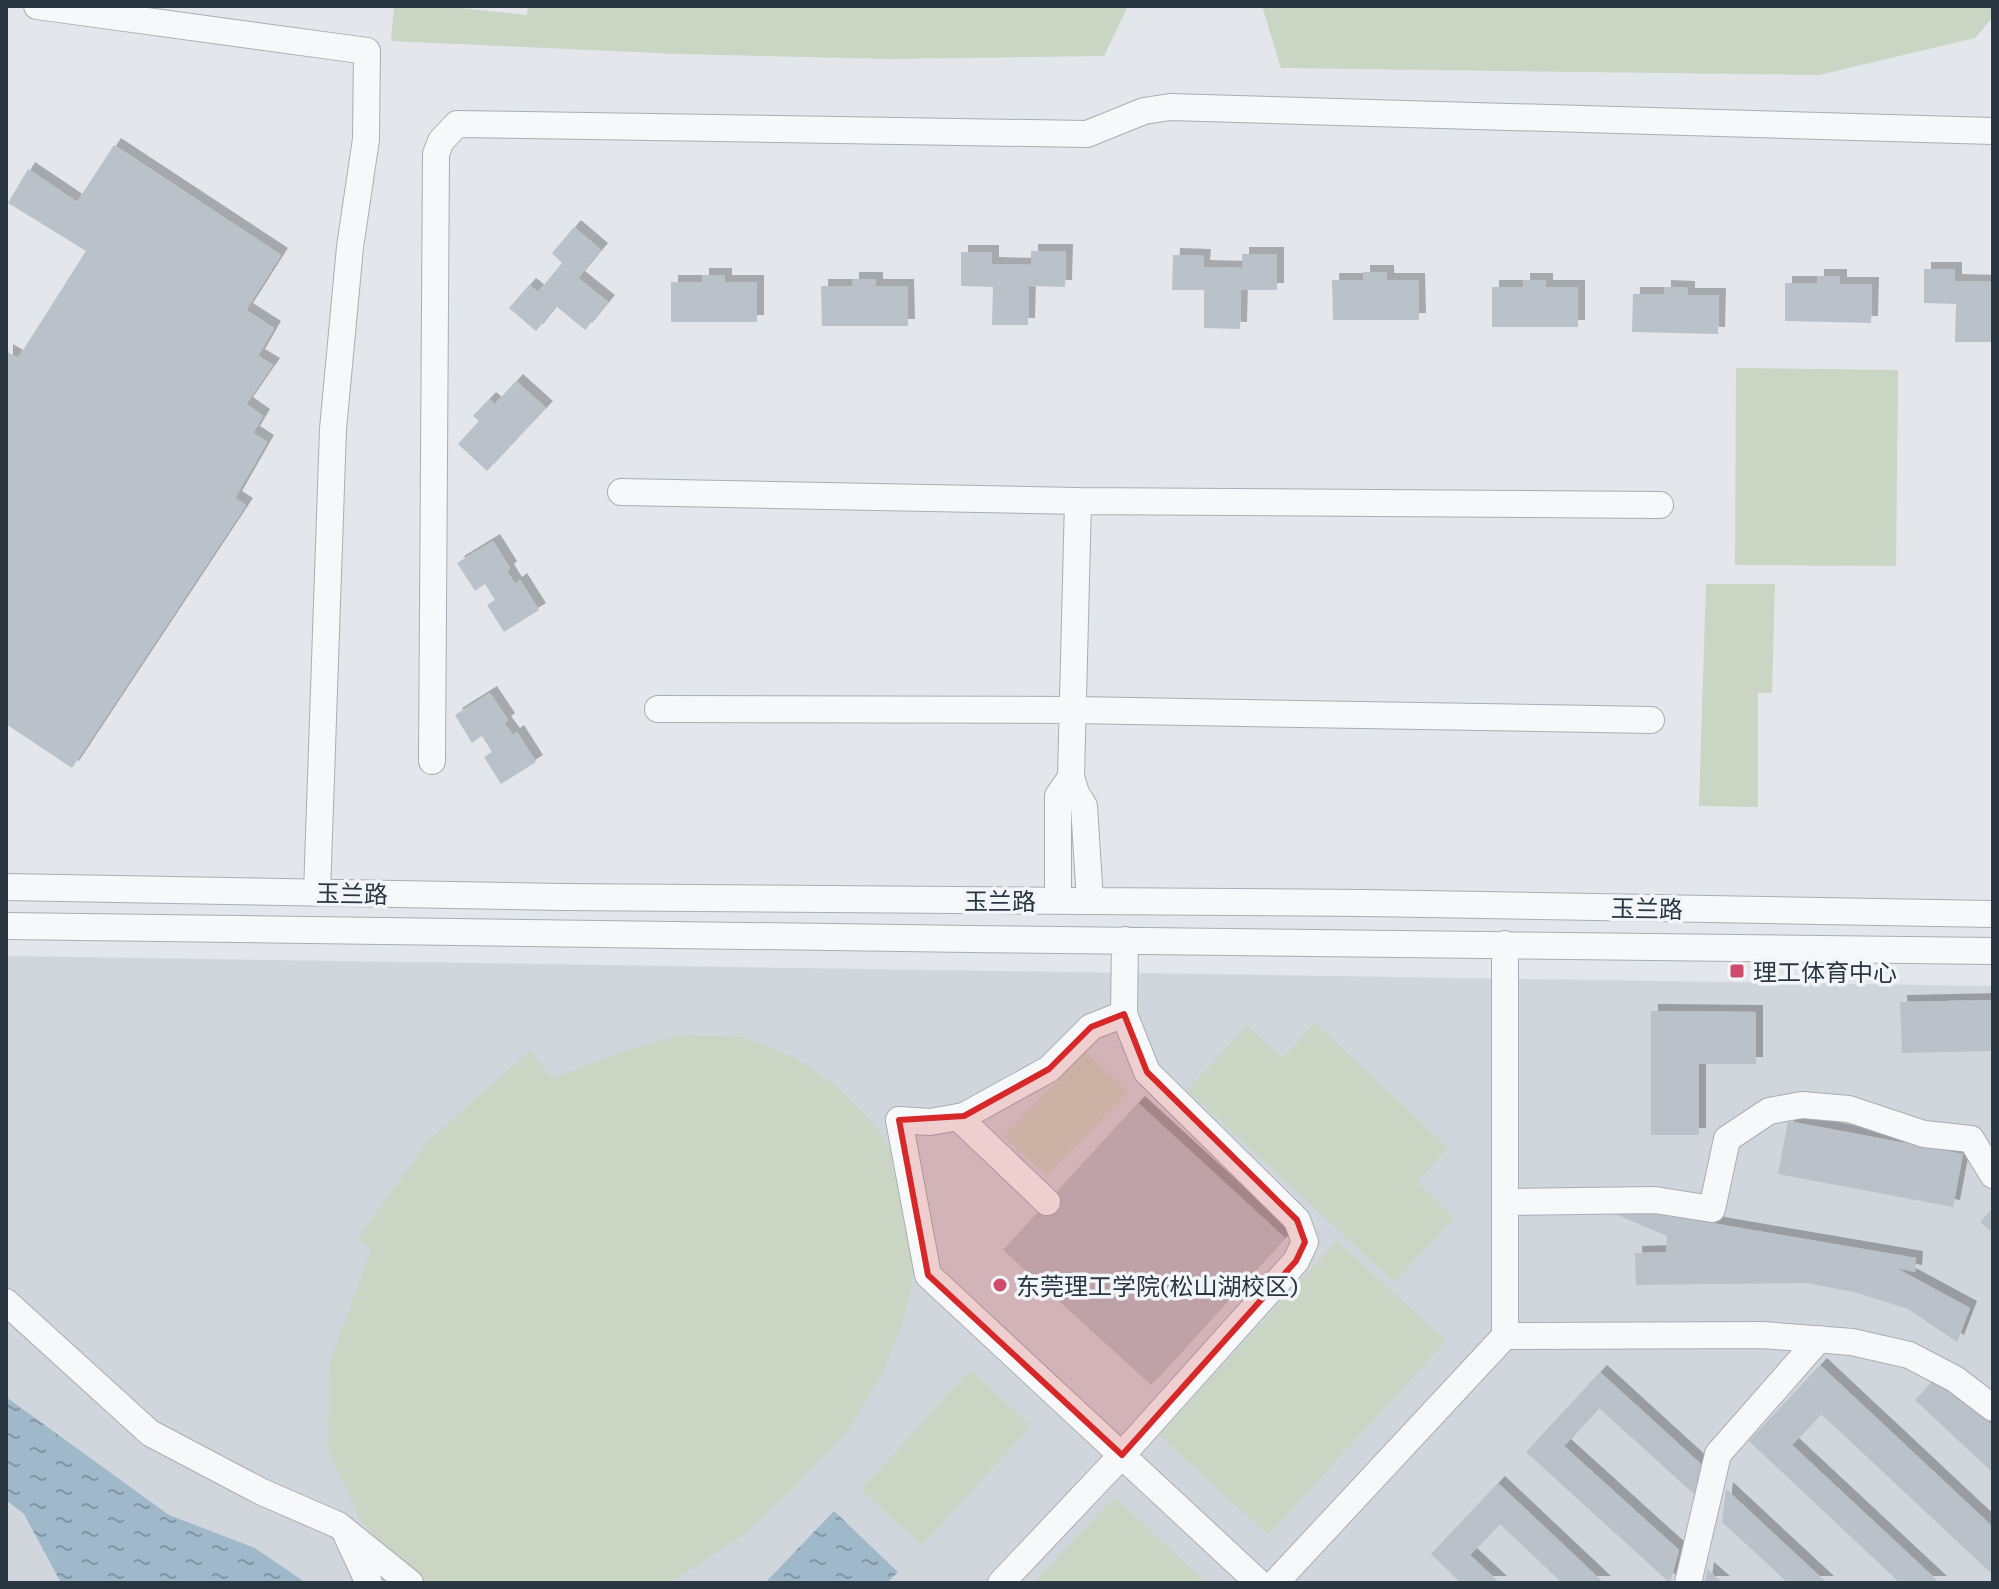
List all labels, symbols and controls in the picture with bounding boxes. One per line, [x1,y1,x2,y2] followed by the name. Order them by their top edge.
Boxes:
[316,878,388,908] street label: 玉兰路
[964,886,1036,915] street label: 玉兰路
[1611,893,1683,923] street label: 玉兰路
[1753,957,1897,986] place label: 理工体育中心
[1728,962,1746,980] marker: 理工体育中心
[1016,1271,1298,1300] place label: 东莞理工学院(松山湖校区)
[991,1276,1009,1294] marker: 东莞理工学院(松山湖校区)

